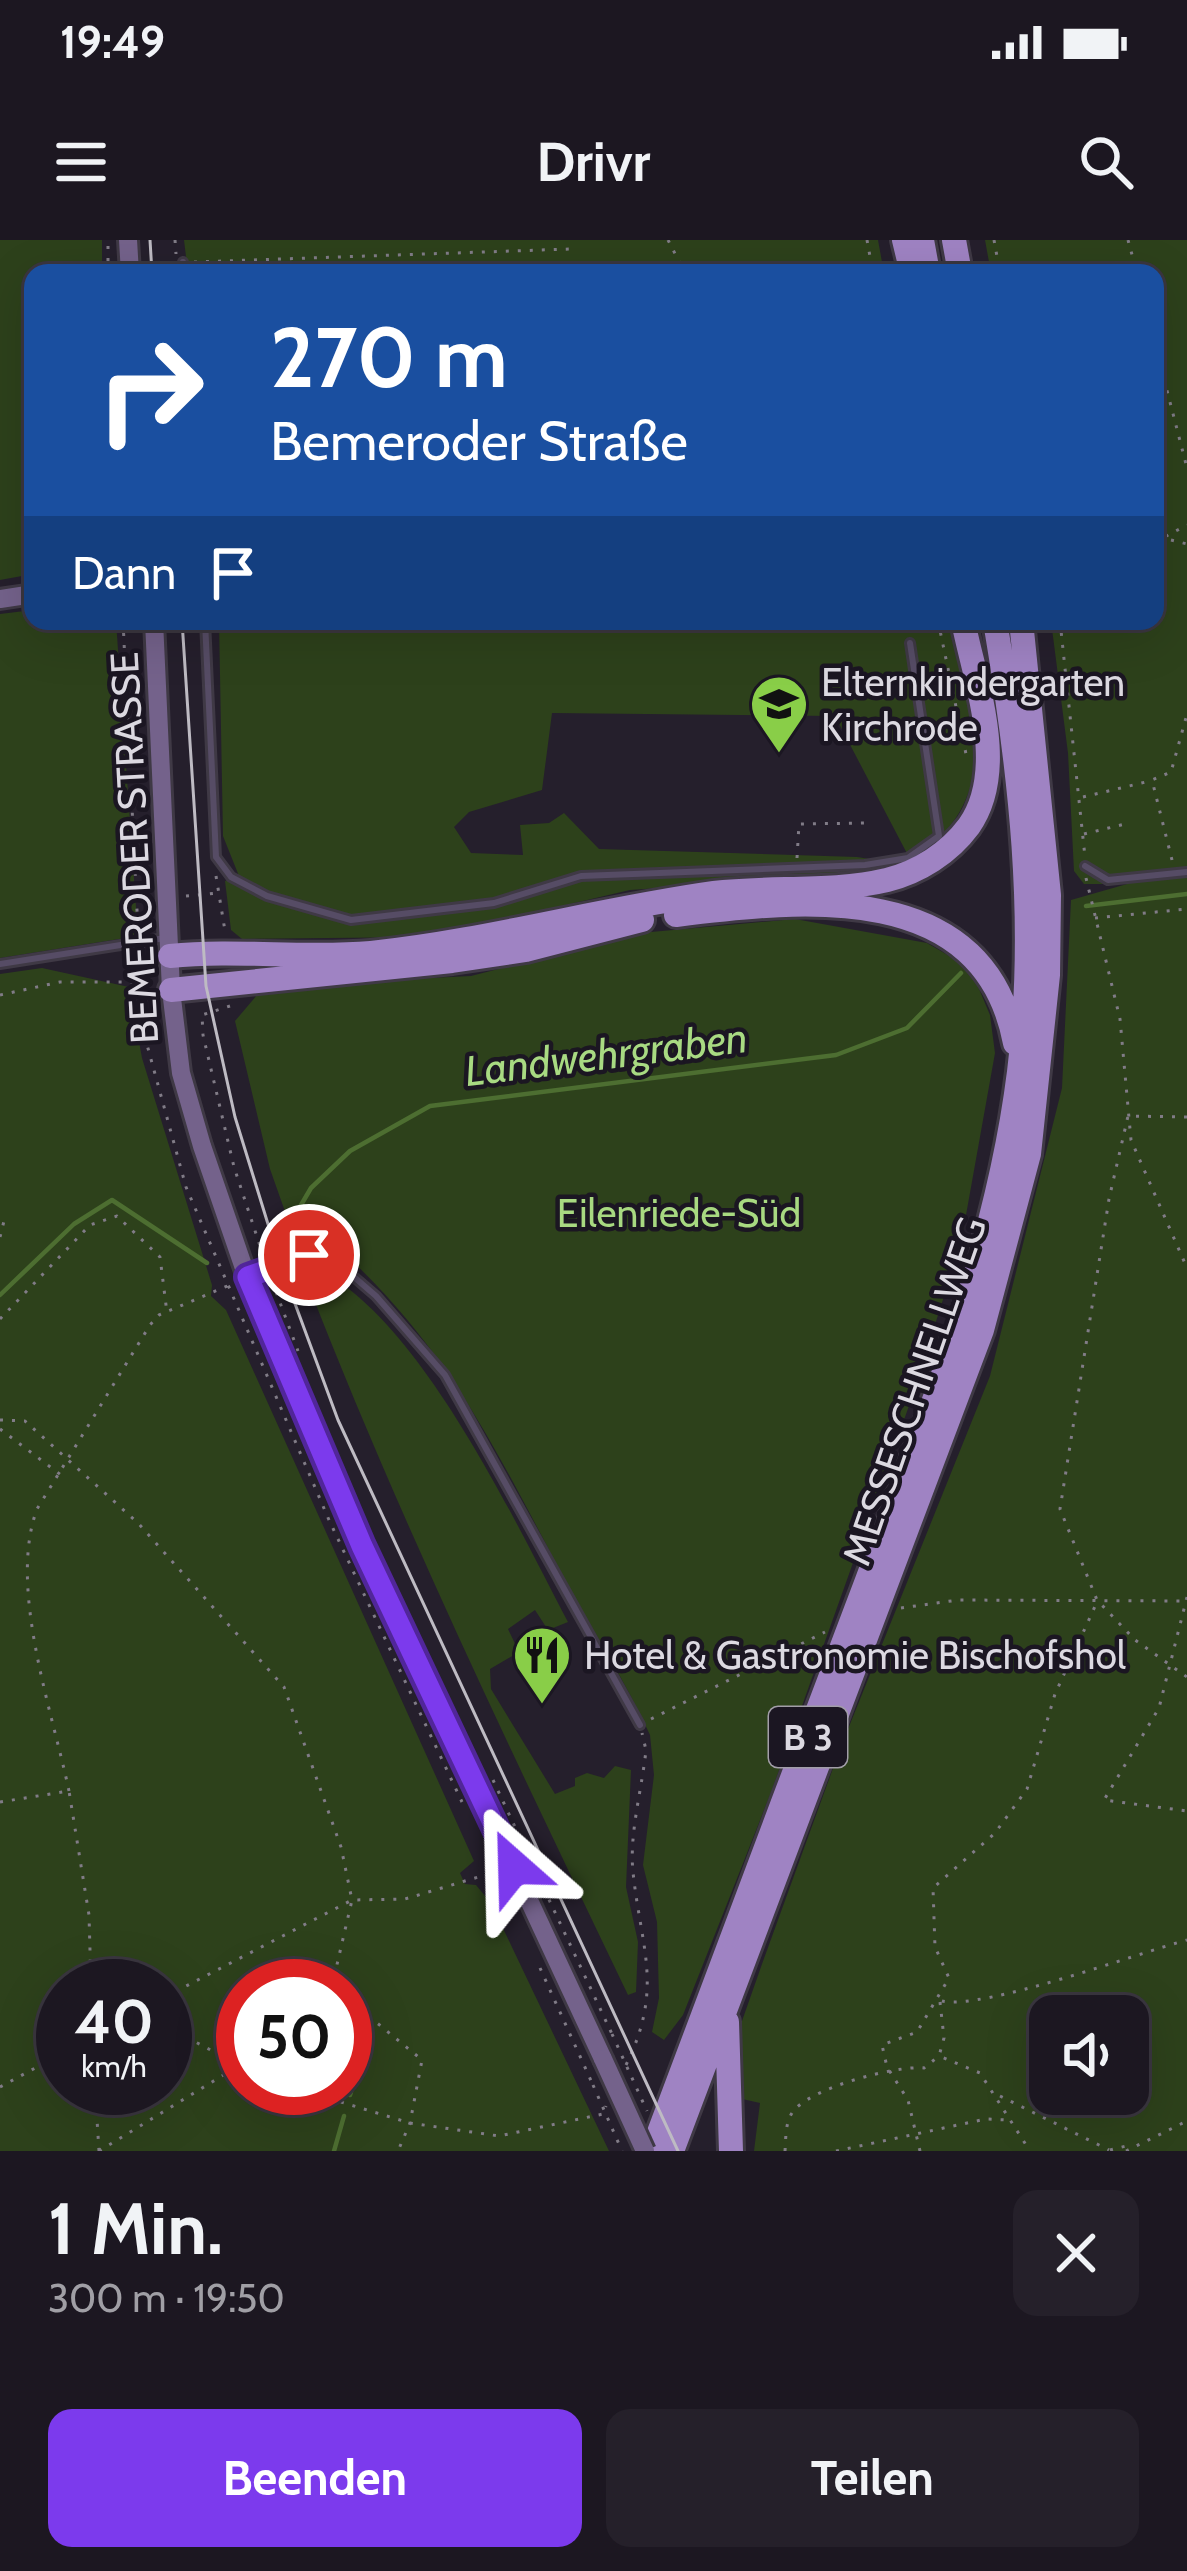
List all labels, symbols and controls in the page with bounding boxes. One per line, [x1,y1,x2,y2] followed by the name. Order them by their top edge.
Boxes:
[60,15,165,69] text: 19:49
[48,129,114,195] icon: menu
[537,129,650,195] text: Drivr
[1073,129,1139,195] icon: search
[270,306,508,408] text: 270 m
[72,312,228,468] icon: right
[270,408,688,474] text: Bemeroder Straße
[200,540,266,606] icon: arrive
[72,546,176,600] text: Dann
[100,651,168,1045] street label: BEMERODER STRASSE
[821,658,1125,751] place label: Elternkindergarten Kirchrode
[748,673,810,755] school or university icon: Elternkindergarten Kirchrode
[462,1011,750,1097] water label: Landwehrgraben
[557,1189,801,1237] park label: Eilenriede-Süd
[258,1204,360,1306] pin
[832,1211,996,1571] street label: MESSESCHNELLWEG
[276,1222,342,1288] icon: arrive
[511,1624,573,1706] restaurant icon: Hotel & Gastronomie Bischofshol
[584,1631,1126,1679] place label: Hotel & Gastronomie Bischofshol
[769,1707,847,1767] road number: B 3
[451,1804,577,1930] position arrow
[216,1959,372,2115] speed limit sign: 50
[74,1985,154,2058] text: 40
[1029,1995,1149,2115] map controls
[1029,1995,1149,2115] button: sound
[81,2048,147,2085] text: km/h
[48,2185,223,2272] text: 1 Min.
[1013,2190,1139,2316] button: close
[48,2274,285,2322] text: 300 m · 19:50
[48,2409,582,2547] button: Beenden
[606,2409,1139,2547] button: Teilen

